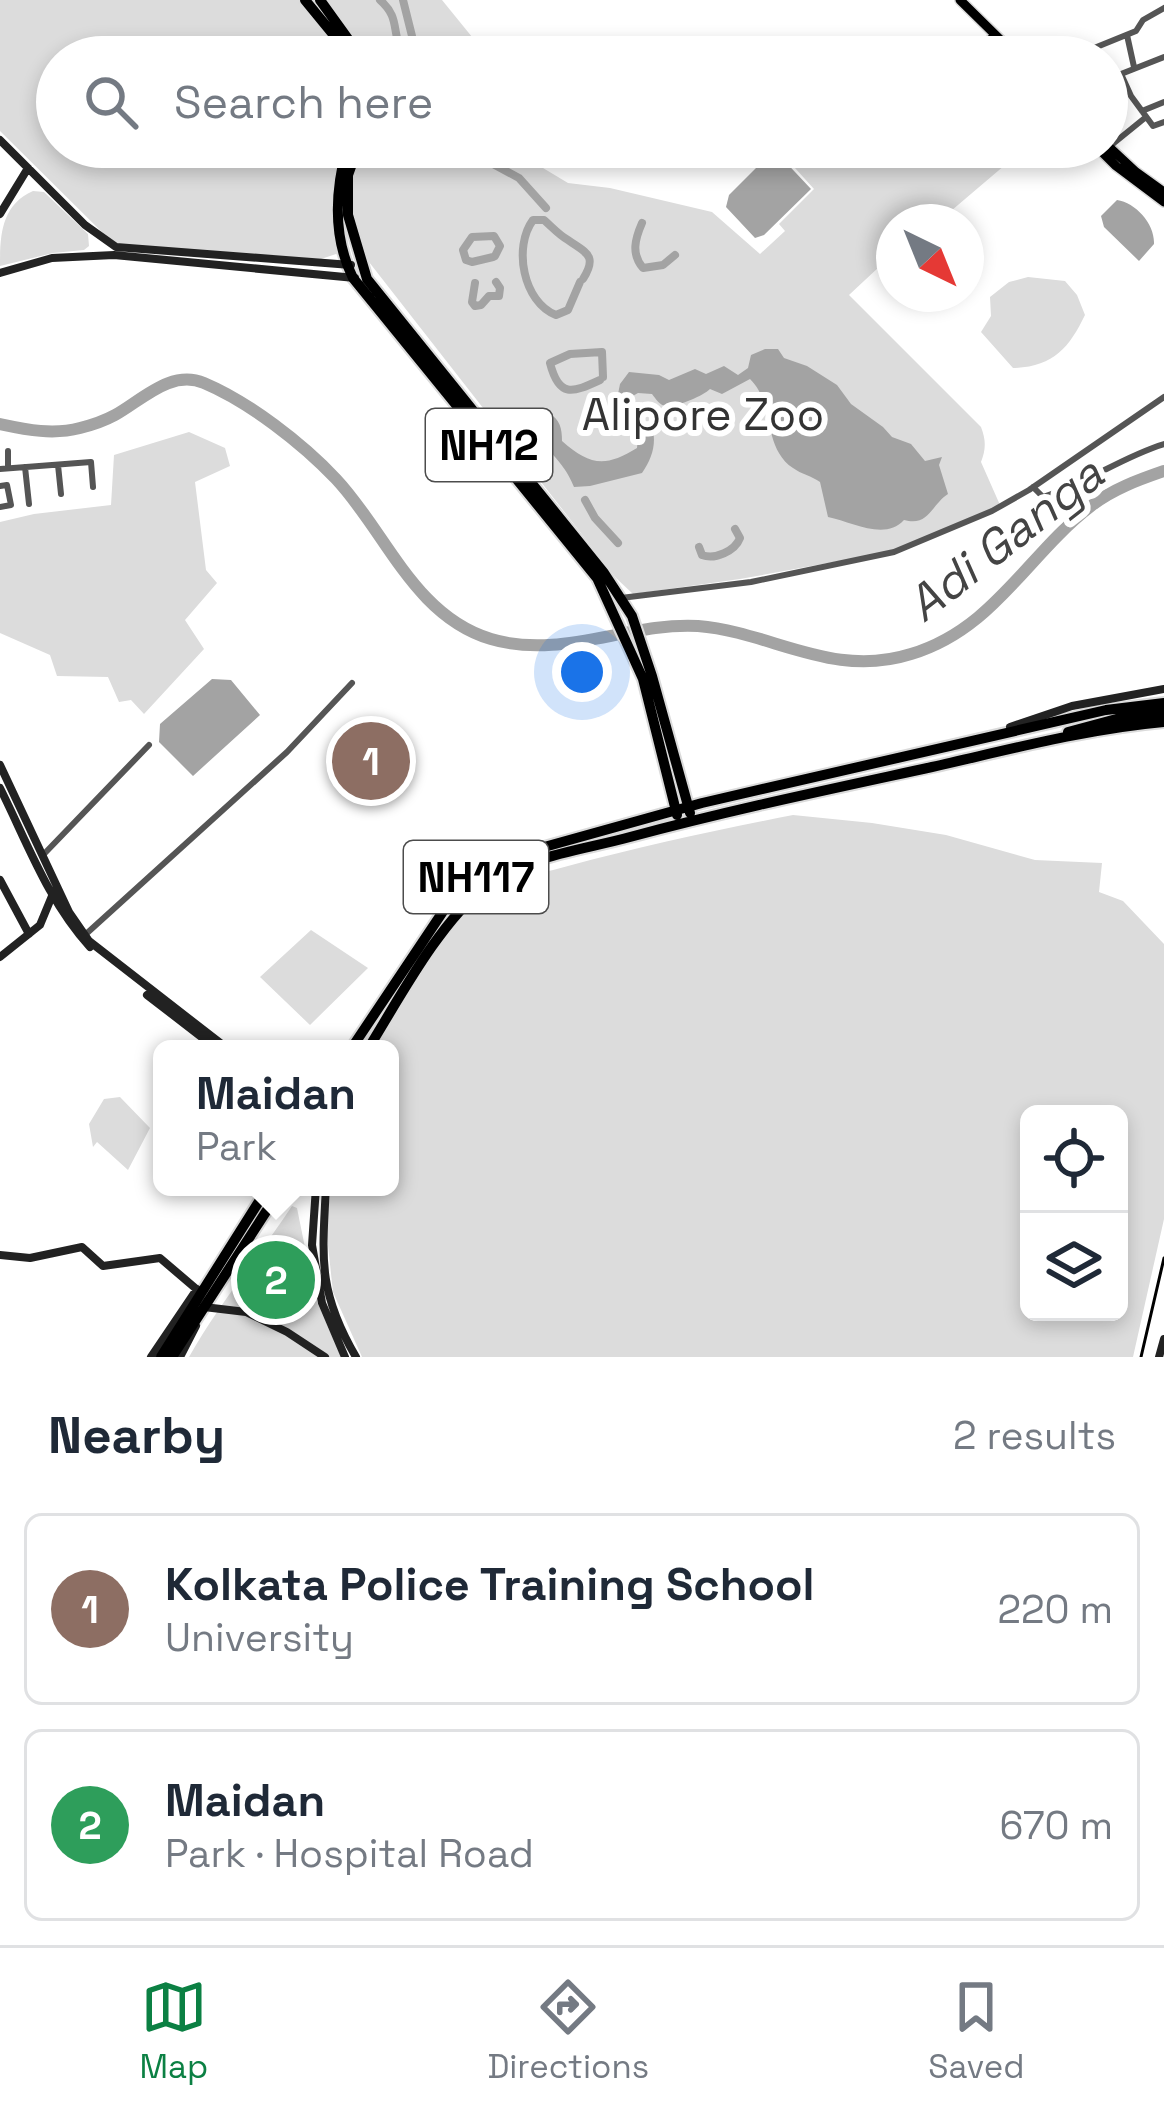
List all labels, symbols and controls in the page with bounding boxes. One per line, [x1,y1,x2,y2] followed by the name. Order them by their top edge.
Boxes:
[36,36,1128,168] search box
[78,69,144,135] icon: search
[174,74,433,131] text: Search here
[876,204,984,312] north arrow
[582,386,824,443] park label: Alipore Zoo
[426,409,552,481] road number: NH12
[895,443,1116,635] water label: Adi Ganga
[552,642,612,702] your location
[332,716,410,806] pin: 1
[404,841,548,913] road number: NH117
[153,1040,399,1196] popup
[196,1065,356,1122] text: Maidan
[1020,1105,1128,1321] map controls
[1020,1105,1128,1213] button: locate
[196,1122,277,1171] text: Park
[1020,1213,1128,1321] button: layers
[237,1235,315,1325] pin: 2
[48,1403,225,1468] text: Nearby
[953,1411,1116,1460] text: 2 results
[165,1556,815,1613] text: Kolkata Police Training School
[81,1585,99,1634] text: 1
[997,1585,1113,1634] text: 220 m
[165,1613,354,1662] text: University
[165,1772,325,1829] text: Maidan
[78,1801,102,1850] text: 2
[999,1801,1113,1850] text: 670 m
[165,1829,534,1878] text: Park · Hospital Road
[140,1974,208,2088] tab: Map
[487,1974,649,2088] tab: Directions
[928,1974,1024,2088] tab: Saved

